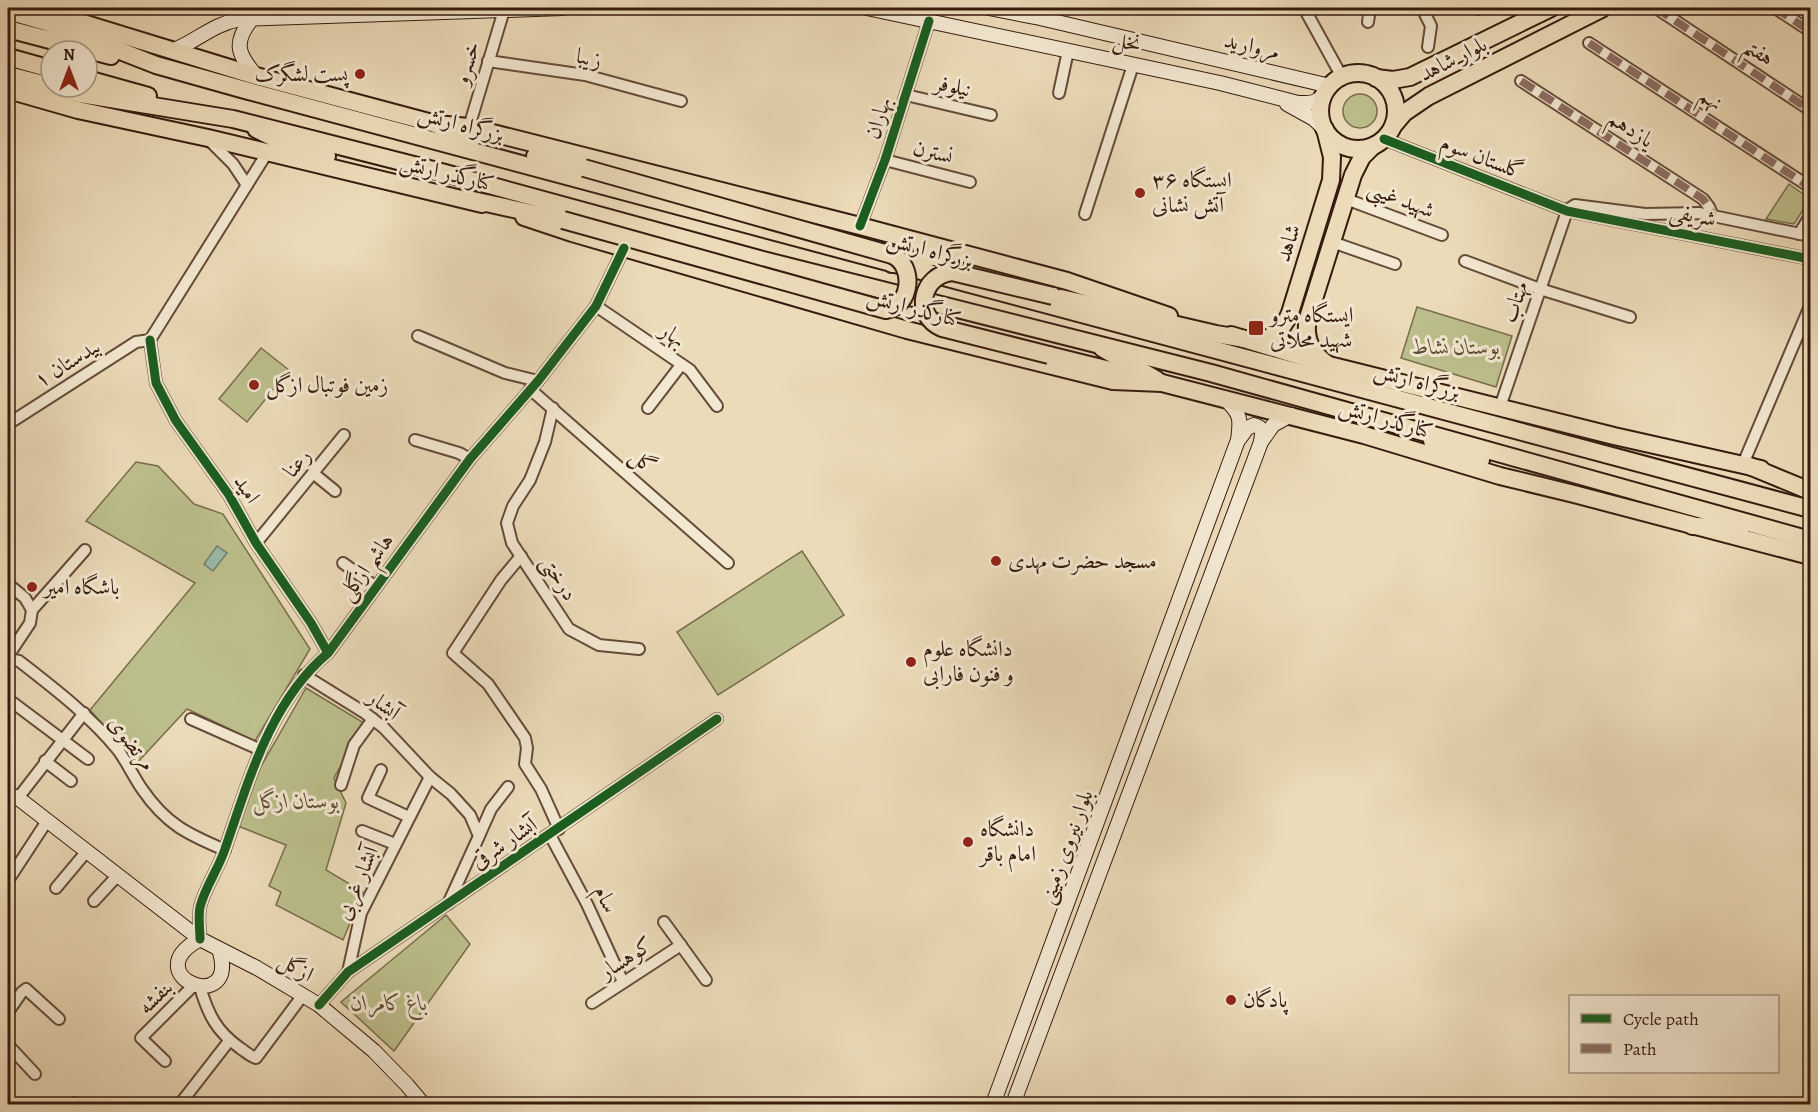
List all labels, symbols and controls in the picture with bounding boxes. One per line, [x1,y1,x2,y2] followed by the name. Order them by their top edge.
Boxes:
[1110,24,1144,60] street label: نخل
[1221,25,1283,67] street label: مروارید
[1414,29,1492,89] street label: بلوار شاهد
[1735,31,1780,78] street label: هفتم
[446,38,488,90] street label: خسرو
[39,39,99,99] north arrow
[573,41,605,75] street label: زیبا
[63,44,75,66] text: N
[254,59,349,89] place label: پست لشگرک
[353,67,367,81] marker: پست لشگرک
[930,67,974,105] street label: نیلوفر
[1690,80,1729,122] street label: نهم
[857,93,899,143] street label: بهاران
[415,98,508,150] street label: بزرگراه ارتش
[1599,103,1661,160] street label: یازدهم
[1435,127,1528,190] street label: گلستان سوم
[910,133,956,171] street label: نسترن
[397,146,498,199] street label: کنارگذر ارتش
[1152,165,1232,220] place label: ایستگاه ۳۶ آتش نشانی
[1362,173,1439,228] street label: شهید غیبی
[1133,186,1147,200] marker: ایستگاه ۳۶ آتش نشانی
[1667,196,1719,235] street label: شریفی
[1268,220,1308,266] street label: شاهد
[884,224,977,276] street label: بزرگراه ارتش
[1494,277,1536,327] street label: مهتاب
[864,280,965,335] street label: کنارگذر ارتش
[1268,300,1353,355] place label: ایستگاه مترو شهید محلاتی
[652,314,692,355] street label: بهار
[1247,319,1265,337] marker: ایستگاه مترو شهید محلاتی
[28,331,106,395] street label: بیدستان ۱
[1411,332,1501,362] park label: بوستان نشاط
[1371,355,1464,407] street label: بزرگراه ارتش
[266,370,388,400] place label: زمین فوتبال ازگل
[247,378,261,392] marker: زمین فوتبال ازگل
[1336,390,1437,447] street label: کنارگذر ارتش
[623,441,663,481] street label: گل
[276,442,318,484] street label: رعنا
[227,469,267,509] street label: امید
[331,527,406,611] street label: هاشم ازگلی
[1008,546,1157,576] place label: مسجد حضرت مهدی
[533,549,585,607] street label: درختی
[989,554,1003,568] marker: مسجد حضرت مهدی
[42,572,119,602] place label: باشگاه امیر
[25,580,39,594] marker: باشگاه امیر
[923,634,1014,690] place label: دانشگاه علوم و فنون فارابی
[904,655,918,669] marker: دانشگاه علوم و فنون فارابی
[360,681,408,729] street label: آبشار
[101,709,163,777] street label: مرتضوی
[252,786,340,816] park label: بوستان ازگل
[1031,786,1101,908] street label: بلوار نیروی زمینی
[465,809,545,876] street label: آبشار شرقی
[978,814,1036,873] place label: دانشگاه امام باقر
[961,835,975,849] marker: دانشگاه امام باقر
[328,839,388,925] street label: آبشار غربی
[583,880,626,920] street label: سام
[592,930,659,988] street label: کوهسار
[273,945,319,989] street label: ازگل
[131,973,179,1021] street label: بنفشه
[1243,985,1289,1016] place label: پادگان
[350,988,428,1021] park label: باغ کامران
[1224,993,1238,1007] marker: پادگان
[1569,995,1779,1073] legend
[1623,1007,1699,1031] text: Cycle path
[1623,1037,1657,1061] text: Path

